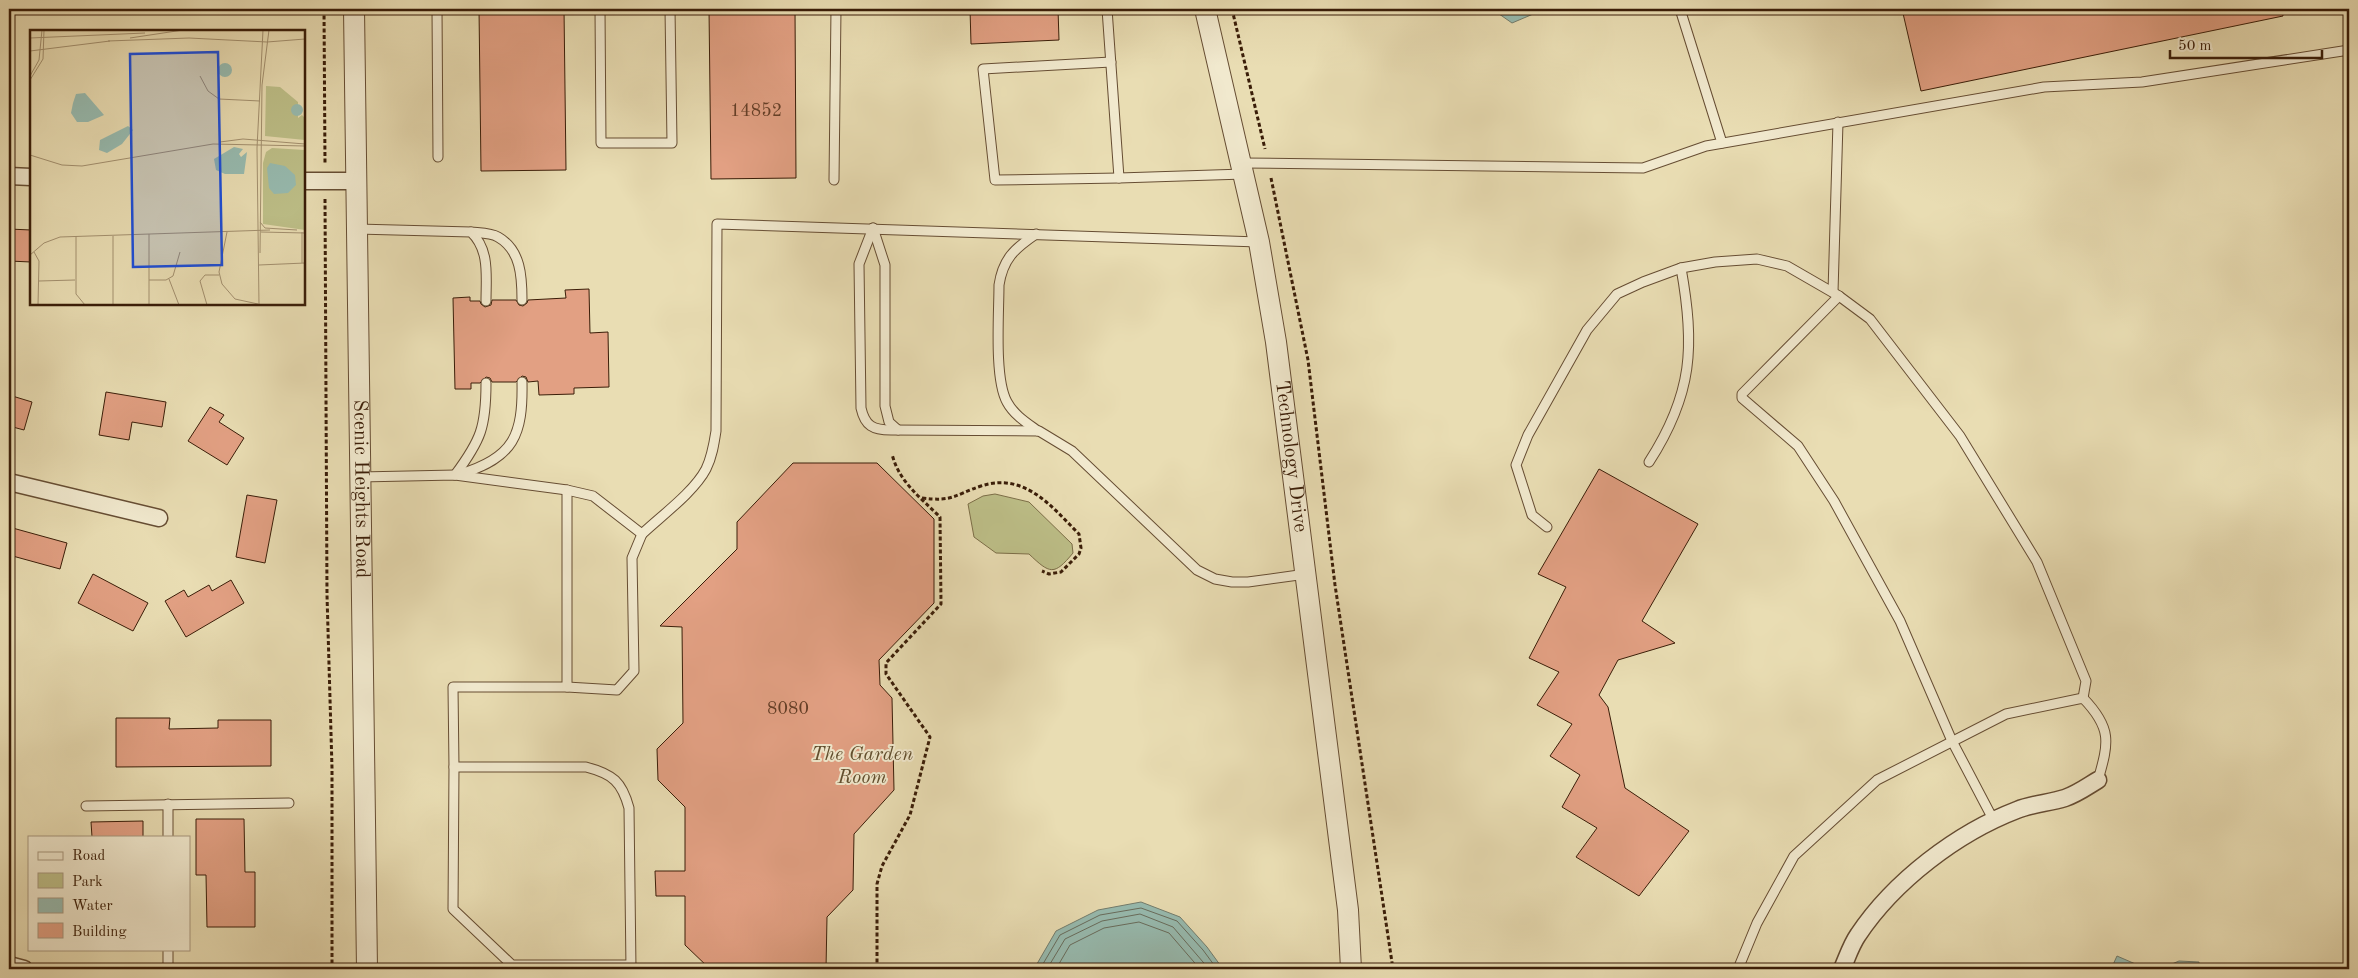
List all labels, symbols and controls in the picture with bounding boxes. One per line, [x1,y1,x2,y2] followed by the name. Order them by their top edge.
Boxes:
[2170,28,2323,60] scale bar
[30,30,305,305] inset map
[2178,39,2212,54] text: 50 m
[730,102,782,120] house number: 14852
[1271,379,1310,534] street label: Technology Drive
[349,399,372,579] street label: Scenic Heights Road
[767,700,809,718] house number: 8080
[811,745,913,788] park label: The Garden Room
[28,836,190,950] legend
[72,849,106,864] text: Road
[72,875,103,890] text: Park
[72,899,113,914] text: Water
[72,925,127,940] text: Building

